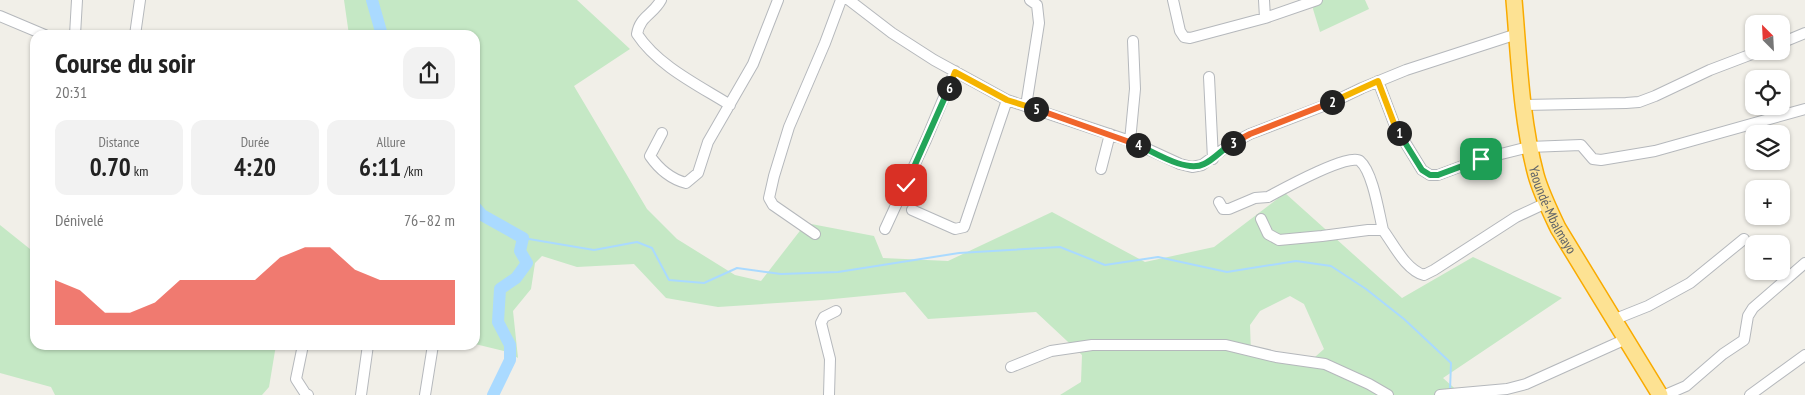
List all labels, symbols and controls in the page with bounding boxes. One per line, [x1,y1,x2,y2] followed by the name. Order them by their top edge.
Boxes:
[1745,15,1790,60] north arrow
[1745,15,1790,280] map controls
[55,44,195,81] text: Course du soir
[403,47,455,99] button: share
[1745,70,1790,115] button: locate
[936,76,962,100] pin: 6
[946,79,953,97] text: 6
[55,82,87,102] text: 20:31
[1320,90,1344,114] pin: 2
[1329,93,1336,111] text: 2
[1024,96,1048,122] pin: 5
[1033,100,1040,118] text: 5
[1386,120,1412,146] pin: 1
[1396,124,1403,142] text: 1
[1745,125,1790,170] button: layers
[1220,130,1246,156] pin: 3
[1126,132,1150,158] pin: 4
[98,133,140,151] text: Distance
[241,133,269,151] text: Durée
[377,133,405,151] text: Allure
[1230,134,1237,152] text: 3
[1135,136,1142,154] text: 4
[1460,138,1502,180] pin
[1467,145,1495,173] icon: arrive
[90,151,131,183] text: 0.70
[234,151,276,183] text: 4:20
[359,151,401,183] text: 6:11
[131,162,148,180] text: km
[401,162,423,180] text: /km
[885,164,927,206] pin
[1525,164,1581,257] street label: Yaoundé-Mbalmayo
[892,171,920,199] icon: check
[1745,180,1790,225] button: +
[55,210,104,230] text: Dénivelé
[404,210,455,230] text: 76–82 m
[1745,235,1790,280] button: −

